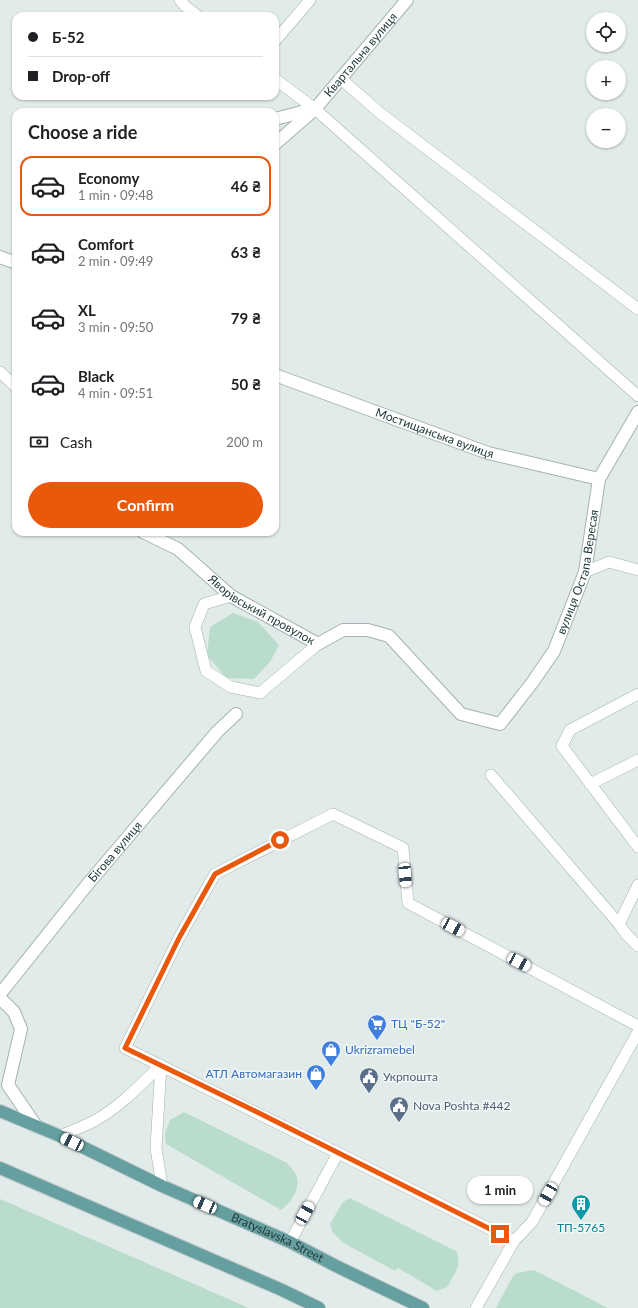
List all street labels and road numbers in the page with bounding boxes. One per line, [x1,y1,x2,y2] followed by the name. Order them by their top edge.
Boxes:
[321,9,400,100] street label: Квартальна вулиця
[374,404,495,461] street label: Мостищанська вулиця
[553,508,601,636] street label: вулиця Остапа Вересая
[205,571,318,648] street label: Яворівський провулок
[85,818,145,885] street label: Бігова вулиця
[229,1209,327,1266] street label: Bratyslavska Street

